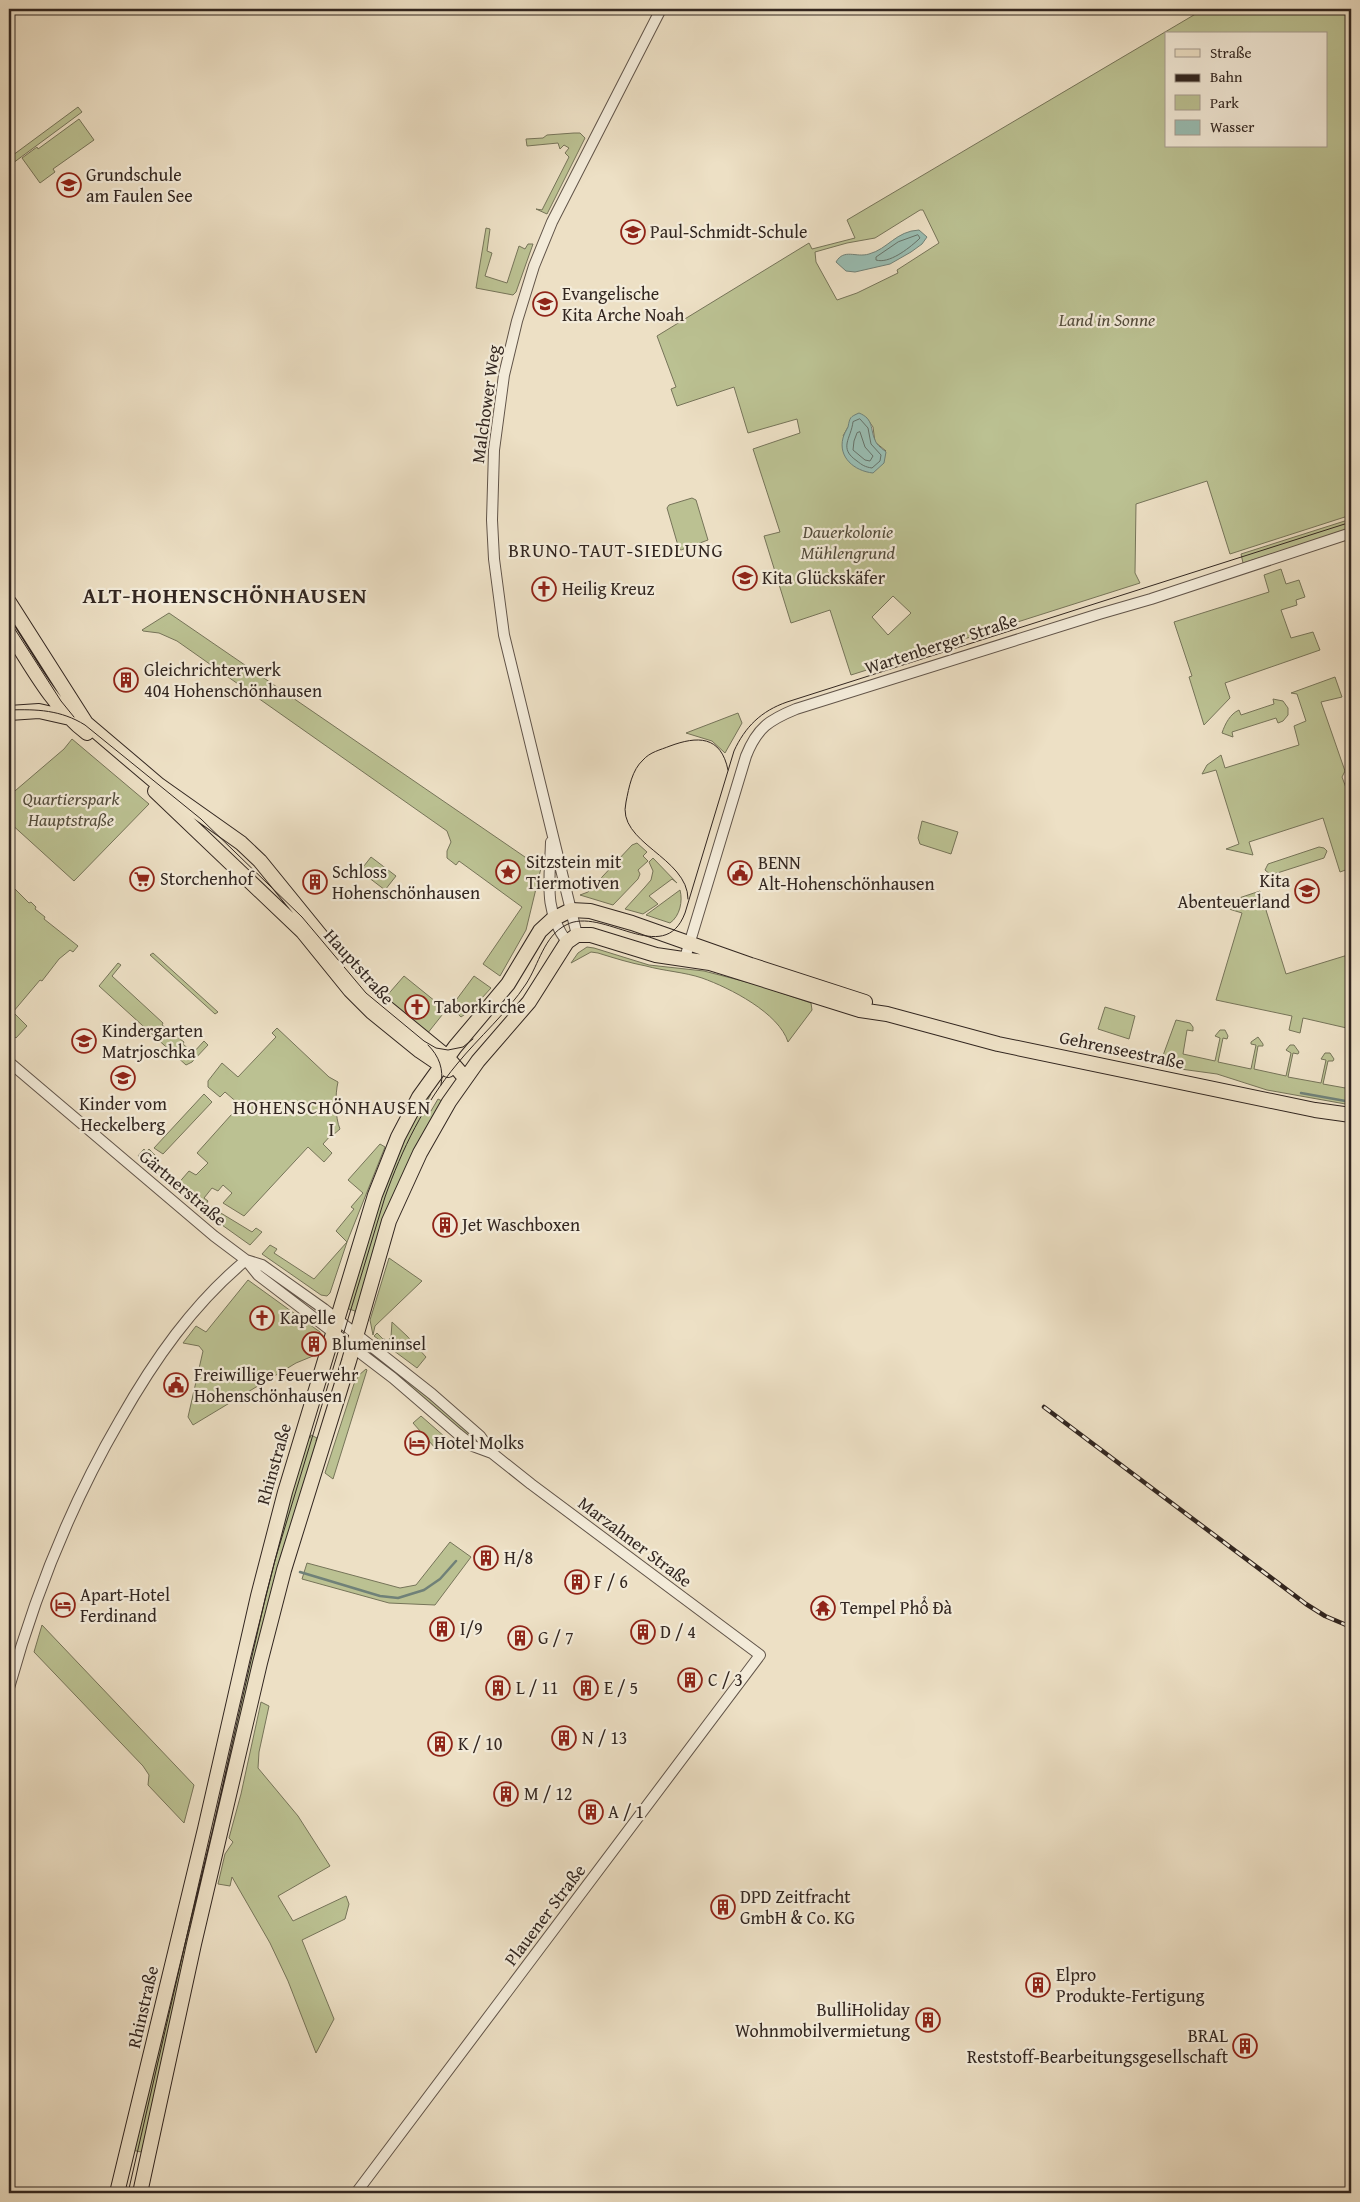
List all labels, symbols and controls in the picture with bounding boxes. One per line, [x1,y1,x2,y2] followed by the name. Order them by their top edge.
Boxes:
[1165,32,1328,148] legend
[1210,42,1252,63] text: Straße
[1210,66,1243,87] text: Bahn
[1210,92,1239,113] text: Park
[1210,116,1254,137] text: Wasser
[86,161,193,209] place label: Grundschule am Faulen See
[56,172,82,198] school or university icon: Grundschule am Faulen See
[650,218,808,245] place label: Paul-Schmidt-Schule
[620,219,646,245] school or university icon: Paul-Schmidt-Schule
[562,280,684,328] place label: Evangelische Kita Arche Noah
[532,291,558,317] school or university icon: Evangelische Kita Arche Noah
[1058,306,1155,333] park label: Land in Sonne
[464,343,507,465] street label: Malchower Weg
[801,518,896,566] park label: Dauerkolonie Mühlengrund
[508,536,724,564] district label: BRUNO-TAUT-SIEDLUNG
[762,564,886,591] place label: Kita Glückskäfer
[732,565,758,591] school or university icon: Kita Glückskäfer
[562,575,654,602] place label: Heilig Kreuz
[531,576,557,602] church icon: Heilig Kreuz
[83,579,367,611] district label: ALT-HOHENSCHÖNHAUSEN
[861,606,1021,681] street label: Wartenberger Straße
[144,656,322,704] place label: Gleichrichterwerk 404 Hohenschönhausen
[113,667,139,693] building icon: Gleichrichterwerk 404 Hohenschönhausen
[23,785,120,833] park label: Quartierspark Hauptstraße
[526,848,622,896] place label: Sitzstein mit Tiermotiven
[758,849,935,897] place label: BENN Alt-Hohenschönhausen
[332,858,480,906] place label: Schloss Hohenschönhausen
[495,859,521,885] place icon: Sitzstein mit Tiermotiven
[727,860,753,886] public building icon: BENN Alt-Hohenschönhausen
[160,865,255,892] place label: Storchenhof
[129,866,155,892] supermarket icon: Storchenhof
[1178,867,1290,915] place label: Kita Abenteuerland
[302,869,328,895] building icon: Schloss Hohenschönhausen
[1294,878,1320,904] school or university icon: Kita Abenteuerland
[318,923,401,1011] street label: Hauptstraße
[434,993,525,1020] place label: Taborkirche
[404,994,430,1020] church icon: Taborkirche
[102,1017,203,1065] place label: Kindergarten Matrjoschka
[1057,1023,1187,1076] street label: Gehrenseestraße
[71,1028,97,1054] school or university icon: Kindergarten Matrjoschka
[110,1065,136,1091] school or university icon: Kinder vom Heckelberg
[79,1090,167,1138] place label: Kinder vom Heckelberg
[233,1093,431,1143] district label: HOHENSCHÖNHAUSEN I
[134,1143,233,1232] street label: Gärtnerstraße
[460,1211,580,1238] place label: Jet Waschboxen
[432,1212,458,1238] building icon: Jet Waschboxen
[280,1304,336,1331] place label: Kapelle
[249,1305,275,1331] church icon: Kapelle
[332,1330,426,1357] place label: Blumeninsel
[301,1331,327,1357] building icon: Blumeninsel
[194,1361,359,1409] place label: Freiwillige Feuerwehr Hohenschönhausen
[163,1372,189,1398] public building icon: Freiwillige Feuerwehr Hohenschönhausen
[249,1420,298,1508] street label: Rhinstraße
[434,1429,524,1456] place label: Hotel Molks
[404,1430,430,1456] hotel icon: Hotel Molks
[572,1490,698,1594] street label: Marzahner Straße
[504,1544,533,1571] place label: H/8
[473,1545,499,1571] building icon: H/8
[594,1568,628,1595] place label: F / 6
[564,1569,590,1595] building icon: F / 6
[80,1581,170,1629] place label: Apart-Hotel Ferdinand
[50,1592,76,1618] hotel icon: Apart-Hotel Ferdinand
[840,1594,953,1621] place label: Tempel Phổ Đà
[810,1595,836,1621] temple icon: Tempel Phổ Đà
[460,1615,483,1642] place label: I/9
[429,1616,455,1642] building icon: I/9
[660,1618,696,1645] place label: D / 4
[630,1619,656,1645] building icon: D / 4
[538,1624,574,1651] place label: G / 7
[507,1625,533,1651] building icon: G / 7
[708,1666,743,1693] place label: C / 3
[677,1667,703,1693] building icon: C / 3
[516,1674,559,1701] place label: L / 11
[604,1674,638,1701] place label: E / 5
[485,1675,511,1701] building icon: L / 11
[573,1675,599,1701] building icon: E / 5
[582,1724,628,1751] place label: N / 13
[551,1725,577,1751] building icon: N / 13
[458,1730,503,1757] place label: K / 10
[427,1731,453,1757] building icon: K / 10
[524,1780,573,1807] place label: M / 12
[493,1781,519,1807] building icon: M / 12
[608,1798,644,1825] place label: A / 1
[578,1799,604,1825] building icon: A / 1
[497,1858,592,1971] street label: Plauener Straße
[740,1883,856,1931] place label: DPD Zeitfracht GmbH & Co. KG
[710,1894,736,1920] building icon: DPD Zeitfracht GmbH & Co. KG
[1056,1961,1205,2009] place label: Elpro Produkte-Fertigung
[120,1963,165,2051] street label: Rhinstraße
[1025,1972,1051,1998] building icon: Elpro Produkte-Fertigung
[735,1996,910,2044] place label: BulliHoliday Wohnmobilvermietung
[915,2007,941,2033] building icon: BulliHoliday Wohnmobilvermietung
[967,2022,1229,2070] place label: BRAL Reststoff-Bearbeitungsgesellschaft
[1232,2033,1258,2059] building icon: BRAL Reststoff-Bearbeitungsgesellschaft

